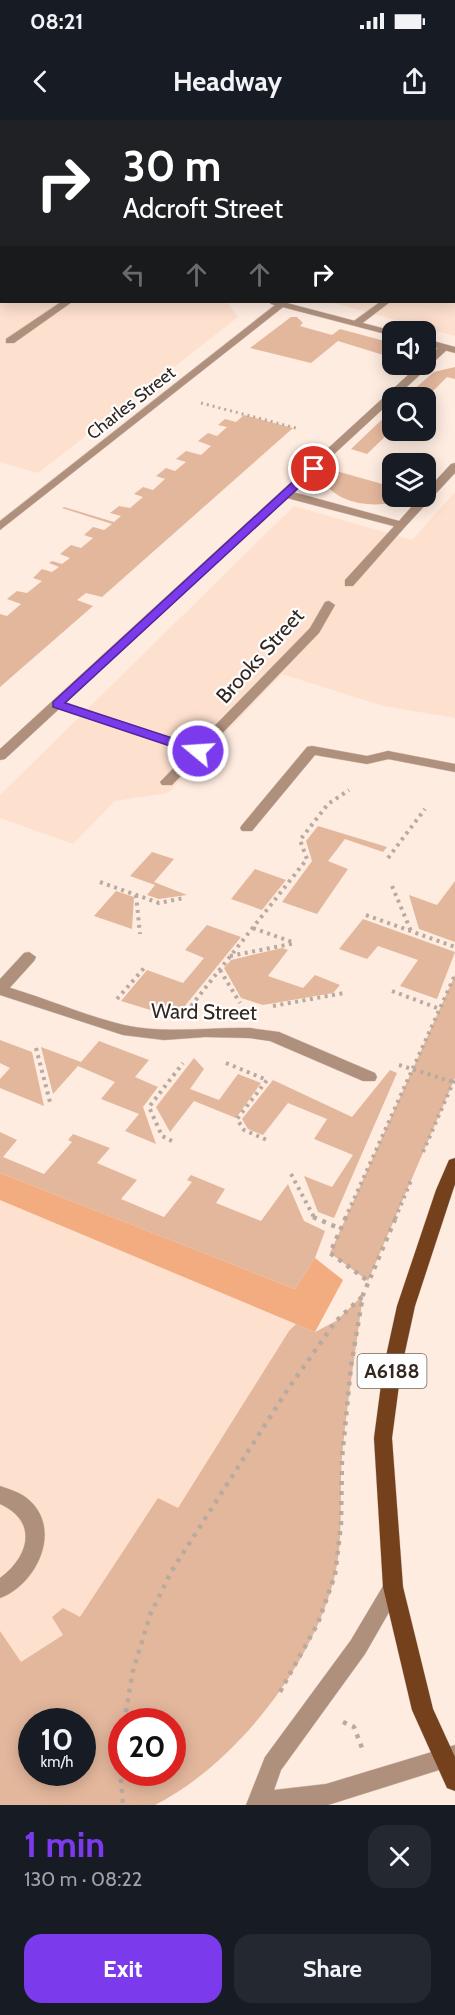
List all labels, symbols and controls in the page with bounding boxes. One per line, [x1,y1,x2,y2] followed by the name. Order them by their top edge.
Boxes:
[30,8,83,35] text: 08:21
[24,65,57,98] icon: back
[173,65,282,98] text: Headway
[398,65,431,98] icon: share
[123,140,221,192] text: 30 m
[24,144,102,222] icon: right
[123,192,283,225] text: Adcroft Street
[117,258,150,291] icon: left
[180,258,213,291] icon: ahead
[243,258,276,291] icon: ahead
[306,258,339,291] icon: right
[382,321,436,507] map controls
[382,321,436,375] button: sound
[82,362,180,444] street label: Charles Street
[382,387,436,441] button: search
[288,443,339,494] pin
[297,452,330,485] icon: arrive
[382,453,436,507] button: layers
[211,603,309,708] street label: Brooks Street
[166,719,230,783] position arrow
[151,998,257,1025] street label: Ward Street
[358,1354,426,1388] road number: A6188
[108,1708,186,1786] speed limit sign: 20
[41,1721,73,1758] text: 10
[41,1753,73,1771] text: km/h
[24,1822,105,1866] text: 1 min
[368,1825,431,1888] button: close
[24,1867,142,1891] text: 130 m · 08:22
[24,1934,222,2003] button: Exit
[234,1934,431,2003] button: Share

